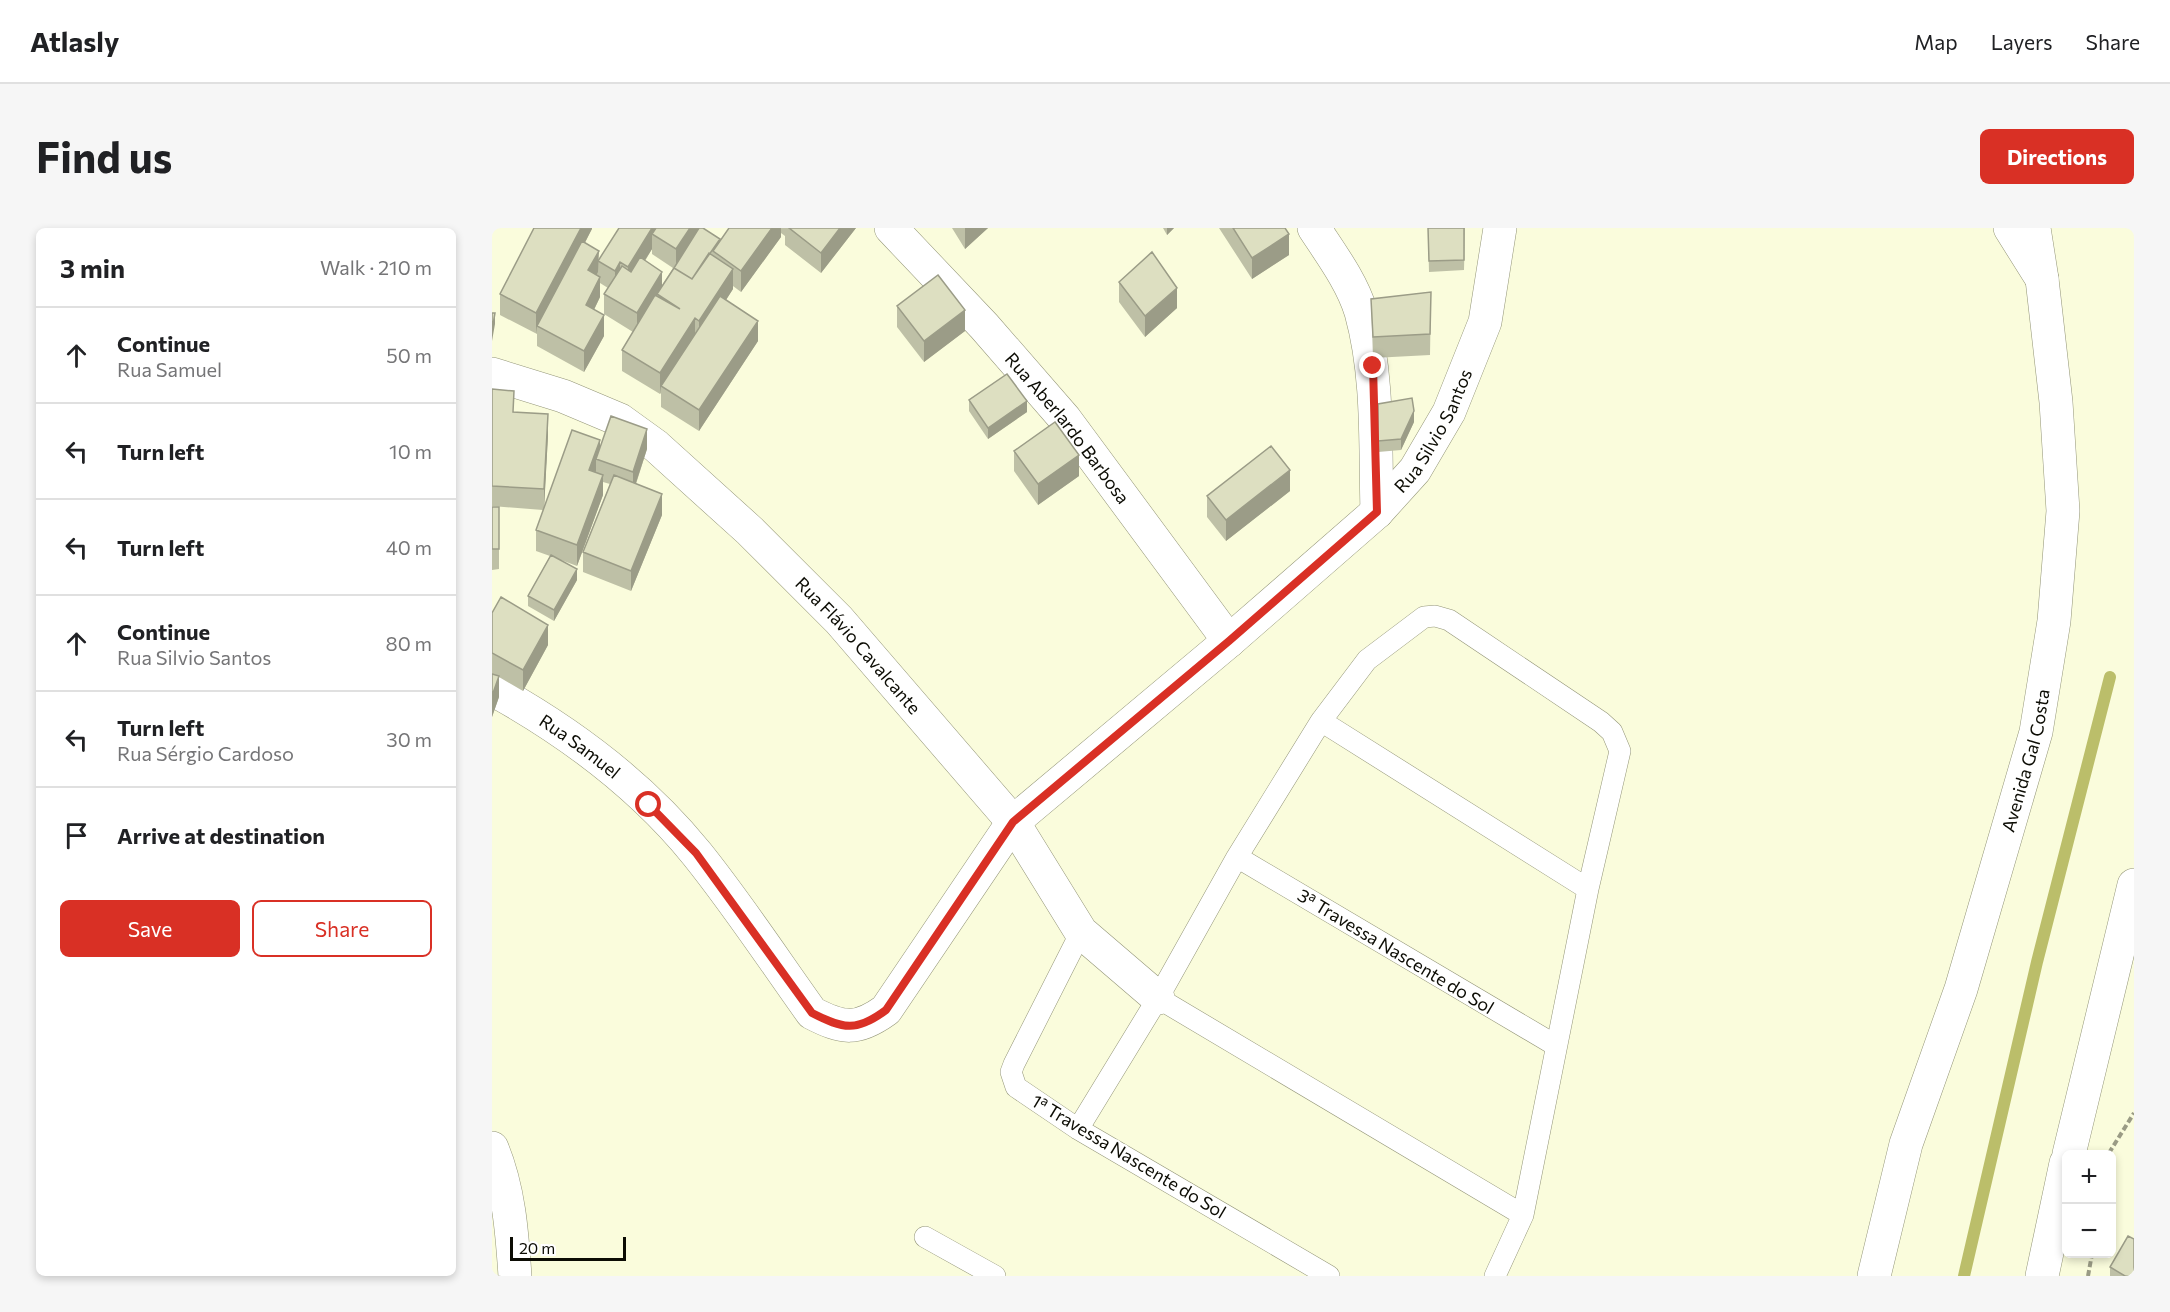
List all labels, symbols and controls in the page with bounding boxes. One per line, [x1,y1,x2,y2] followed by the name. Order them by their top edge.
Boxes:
[30,24,119,58] text: Atlasly
[1914,29,1958,54] text: Map
[1991,29,2053,54] text: Layers
[2086,29,2140,54] text: Share
[1980,129,2134,184] button: Directions
[36,130,172,182] text: Find us
[60,252,125,283] text: 3 min
[320,255,432,279] text: Walk · 210 m
[117,330,210,357] text: Continue
[60,339,93,372] icon: ahead
[386,343,432,367] text: 50 m
[1001,348,1135,508] street label: Rua Aberlardo Barbosa
[1359,352,1385,378] route end
[117,357,222,381] text: Rua Samuel
[1389,366,1476,497] street label: Rua Silvio Santos
[60,435,93,468] icon: left
[117,438,204,465] text: Turn left
[389,439,432,463] text: 10 m
[60,531,93,564] icon: left
[117,534,204,561] text: Turn left
[386,535,432,559] text: 40 m
[791,572,926,718] street label: Rua Flávio Cavalcante
[117,618,210,645] text: Continue
[60,627,93,660] icon: ahead
[386,631,432,655] text: 80 m
[117,645,271,669] text: Rua Silvio Santos
[1996,687,2054,834] street label: Avenida Gal Costa
[535,709,625,783] street label: Rua Samuel
[117,714,204,741] text: Turn left
[60,723,93,756] icon: left
[386,727,432,751] text: 30 m
[117,741,294,765] text: Rua Sérgio Cardoso
[635,791,661,817] route start
[60,819,93,852] icon: arrive
[117,822,325,849] text: Arrive at destination
[1294,884,1498,1018] street label: 3ª Travessa Nascente do Sol
[60,900,240,957] button: Save
[252,900,432,957] button: Share
[1028,1089,1230,1223] street label: 1ª Travessa Nascente do Sol
[2062,1150,2116,1258] map controls
[2062,1150,2116,1204] button: +
[2062,1204,2116,1258] button: −
[510,1234,626,1262] scale bar
[519,1238,555,1257] text: 20 m

